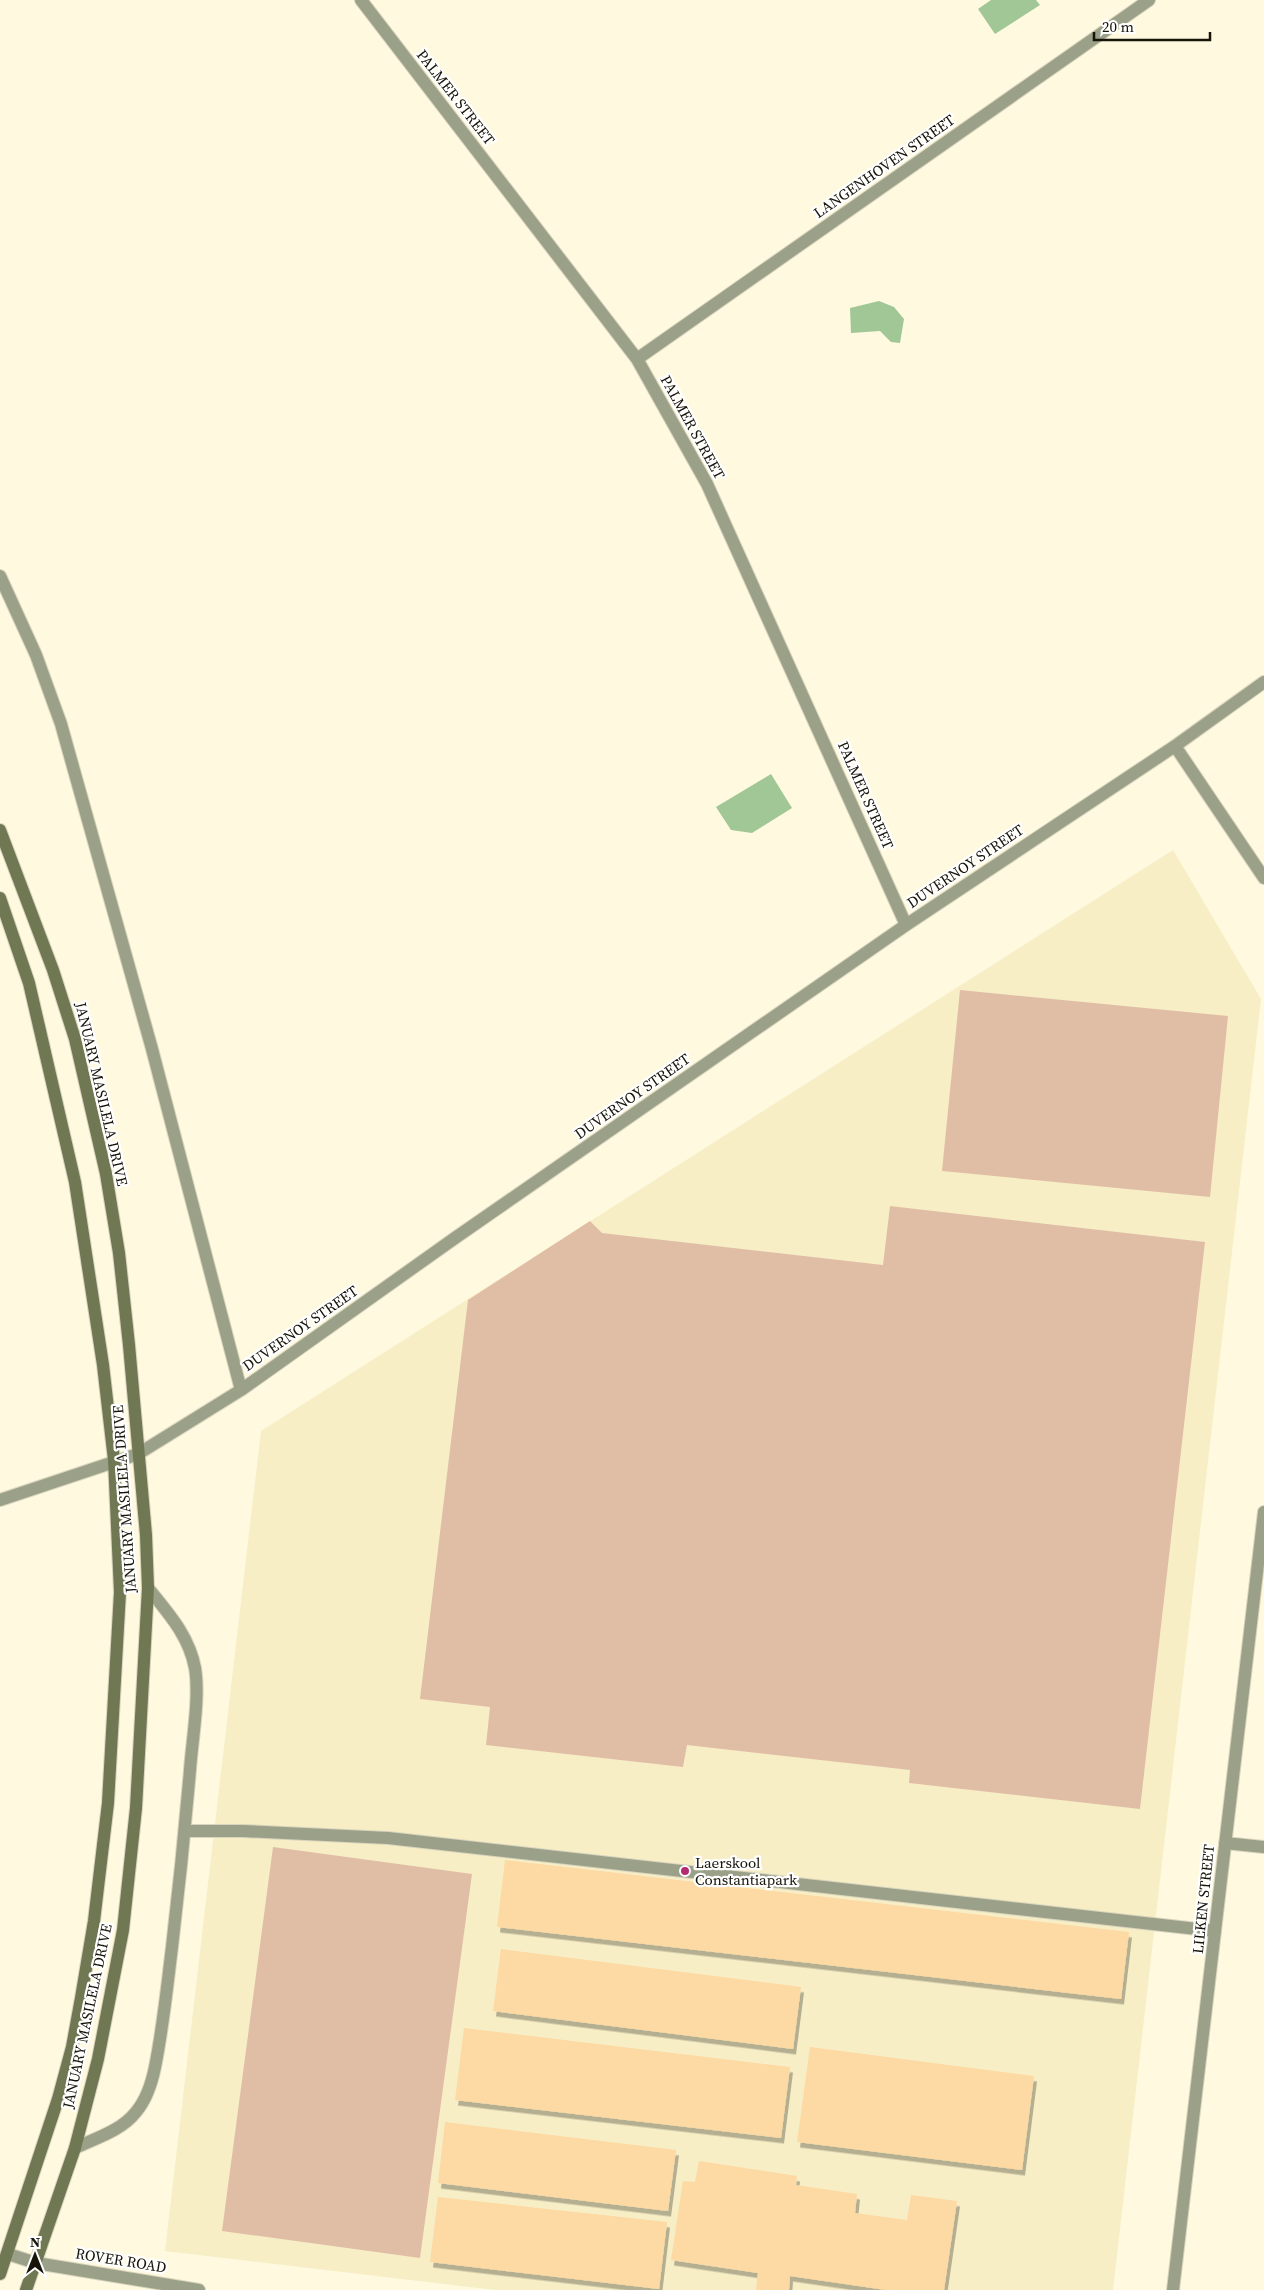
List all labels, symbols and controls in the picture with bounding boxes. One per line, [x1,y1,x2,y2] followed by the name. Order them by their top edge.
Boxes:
[1094,10,1210,42] scale bar
[1102,16,1134,37] text: 20 m
[412,45,500,149] street label: PALMER STREET
[809,109,959,223] street label: LANGENHOVEN STREET
[656,371,730,483] street label: PALMER STREET
[833,738,899,852] street label: PALMER STREET
[902,819,1028,913] street label: DUVERNOY STREET
[70,999,133,1188] street label: JANUARY MASILELA DRIVE
[570,1048,694,1144] street label: DUVERNOY STREET
[238,1280,362,1376] street label: DUVERNOY STREET
[107,1404,141,1595] street label: JANUARY MASILELA DRIVE
[1187,1843,1219,1955] street label: LILKEN STREET
[695,1852,798,1890] place label: Laerskool Constantiapark
[679,1865,691,1877] marker: Laerskool Constantiapark
[57,1922,117,2111] street label: JANUARY MASILELA DRIVE
[10,2230,60,2280] north arrow
[30,2232,40,2252] text: N
[74,2242,168,2278] street label: ROVER ROAD

